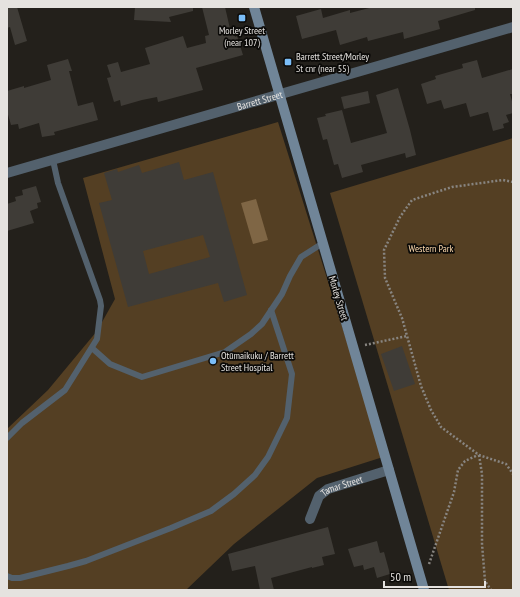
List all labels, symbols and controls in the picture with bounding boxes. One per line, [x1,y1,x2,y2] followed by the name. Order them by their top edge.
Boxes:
[237,13,247,23] marker: Morley Street (near 107)
[219,24,265,49] place label: Morley Street (near 107)
[296,50,369,75] place label: Barrett Street/Morley St cnr (near 55)
[283,57,293,67] marker: Barrett Street/Morley St cnr (near 55)
[236,88,284,113] street label: Barrett Street
[409,242,454,255] park label: Western Park
[326,274,352,322] street label: Morley Street
[221,349,294,374] place label: Otūmaikuku / Barrett Street Hospital
[208,356,218,366] marker: Otūmaikuku / Barrett Street Hospital
[318,473,364,499] street label: Tamar Street
[384,563,485,589] scale bar
[390,569,411,584] text: 50 m

